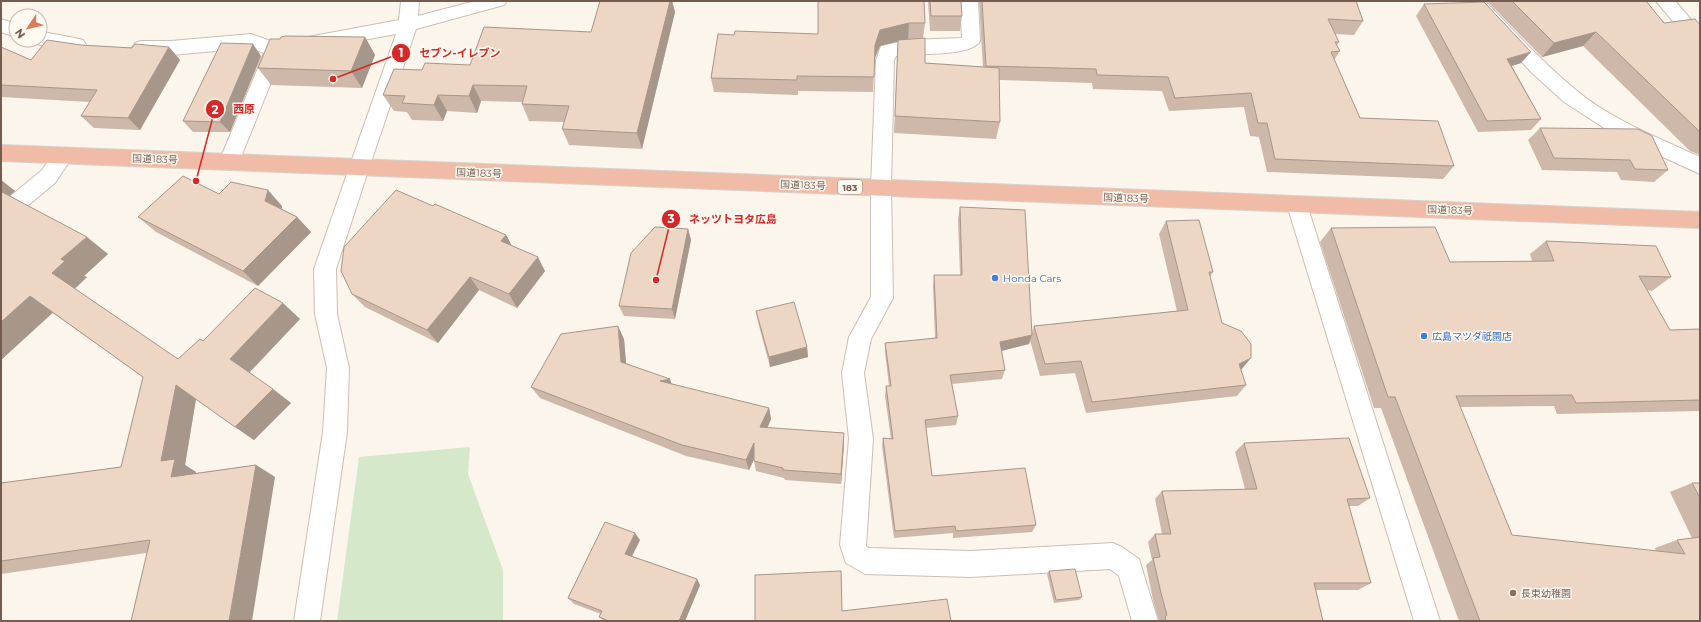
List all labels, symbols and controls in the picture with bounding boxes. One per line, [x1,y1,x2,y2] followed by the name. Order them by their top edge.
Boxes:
[8,8,48,48] north arrow
[12,26,28,41] text: N
[391,42,508,65] callout: セブン-イレブン
[399,45,403,60] text: 1
[419,46,501,60] text: セブン-イレブン
[205,98,263,121] callout: 西原
[211,102,219,117] text: 2
[233,102,255,116] text: 西原
[132,152,178,166] street label: 国道183号
[456,166,502,180] street label: 国道183号
[780,178,826,192] street label: 国道183号
[838,180,862,194] road number: 183
[1103,191,1149,205] street label: 国道183号
[1427,203,1473,217] street label: 国道183号
[661,208,785,231] callout: ネッツトヨタ広島
[666,211,675,226] text: 3
[689,212,777,226] text: ネッツトヨタ広島
[1003,272,1061,285] place label: Honda Cars
[990,273,1000,283] marker: Honda Cars
[1432,330,1512,343] place label: 広島マツダ祇園店
[1419,331,1429,341] marker: 広島マツダ祇園店
[1521,587,1571,600] place label: 長束幼稚園
[1508,588,1518,598] marker: 長束幼稚園

